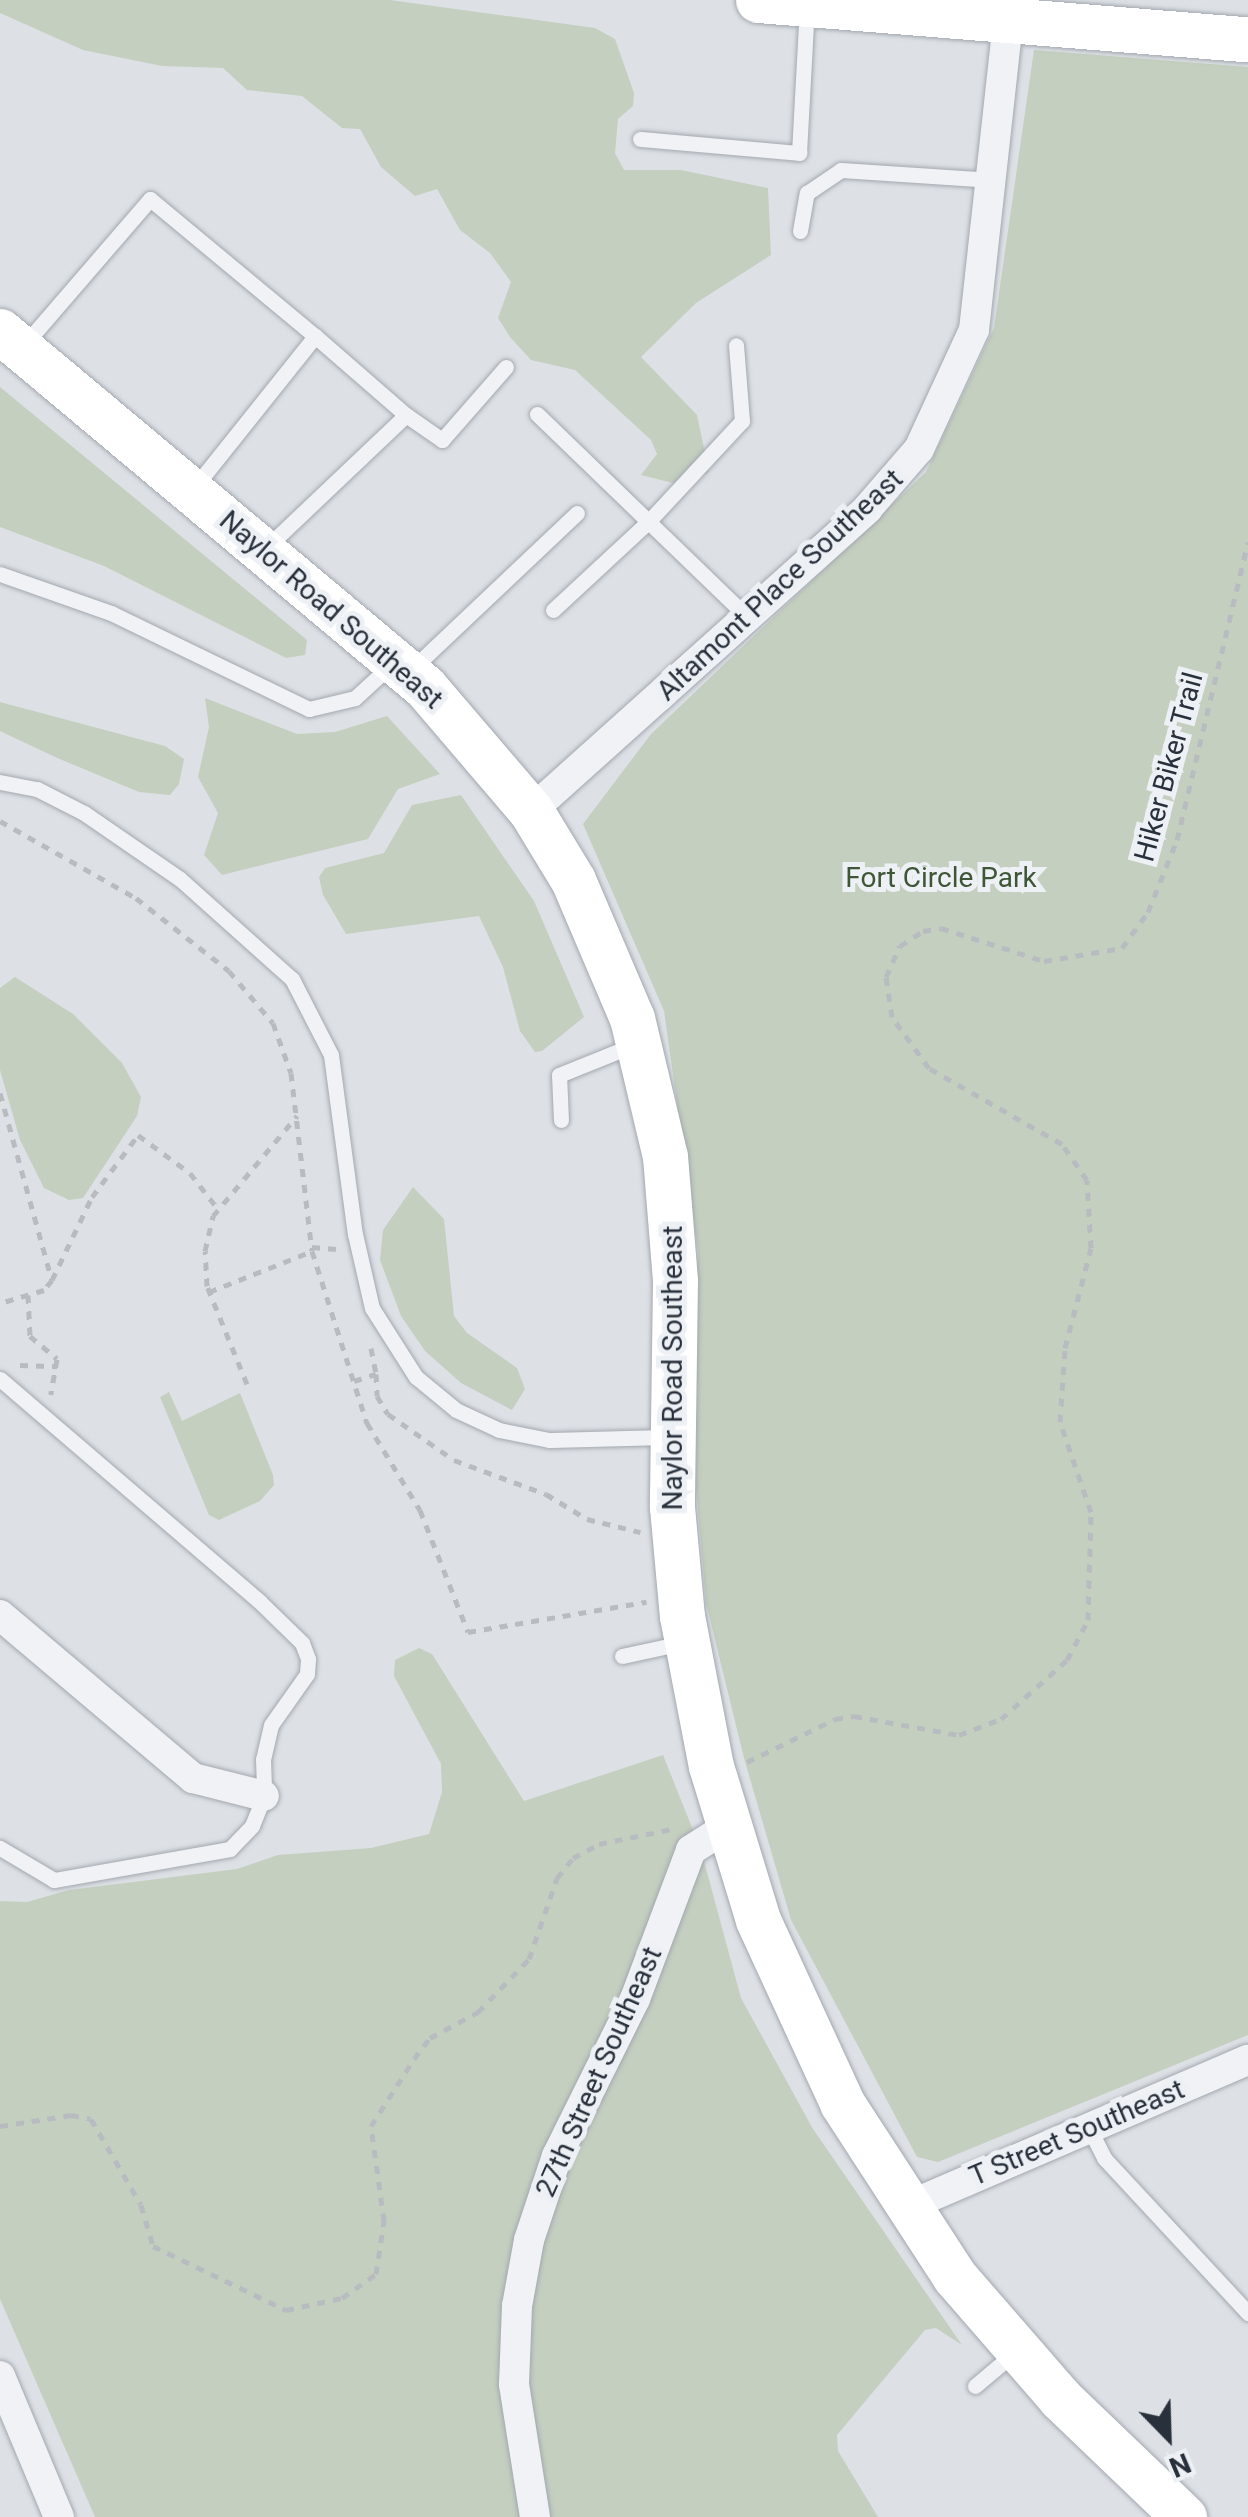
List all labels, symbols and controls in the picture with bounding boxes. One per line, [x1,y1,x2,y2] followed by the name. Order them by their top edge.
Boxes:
[650,462,910,708] street label: Altamont Place Southeast
[212,504,450,716] street label: Naylor Road Southeast
[1128,669,1210,865] street label: Hiker Biker Trail
[845,861,1037,895] park label: Fort Circle Park
[656,1226,690,1510] street label: Naylor Road Southeast
[529,1942,669,2202] street label: 27th Street Southeast
[964,2072,1190,2194] street label: T Street Southeast
[1118,2387,1218,2487] north arrow
[1164,2446,1195,2484] text: N

